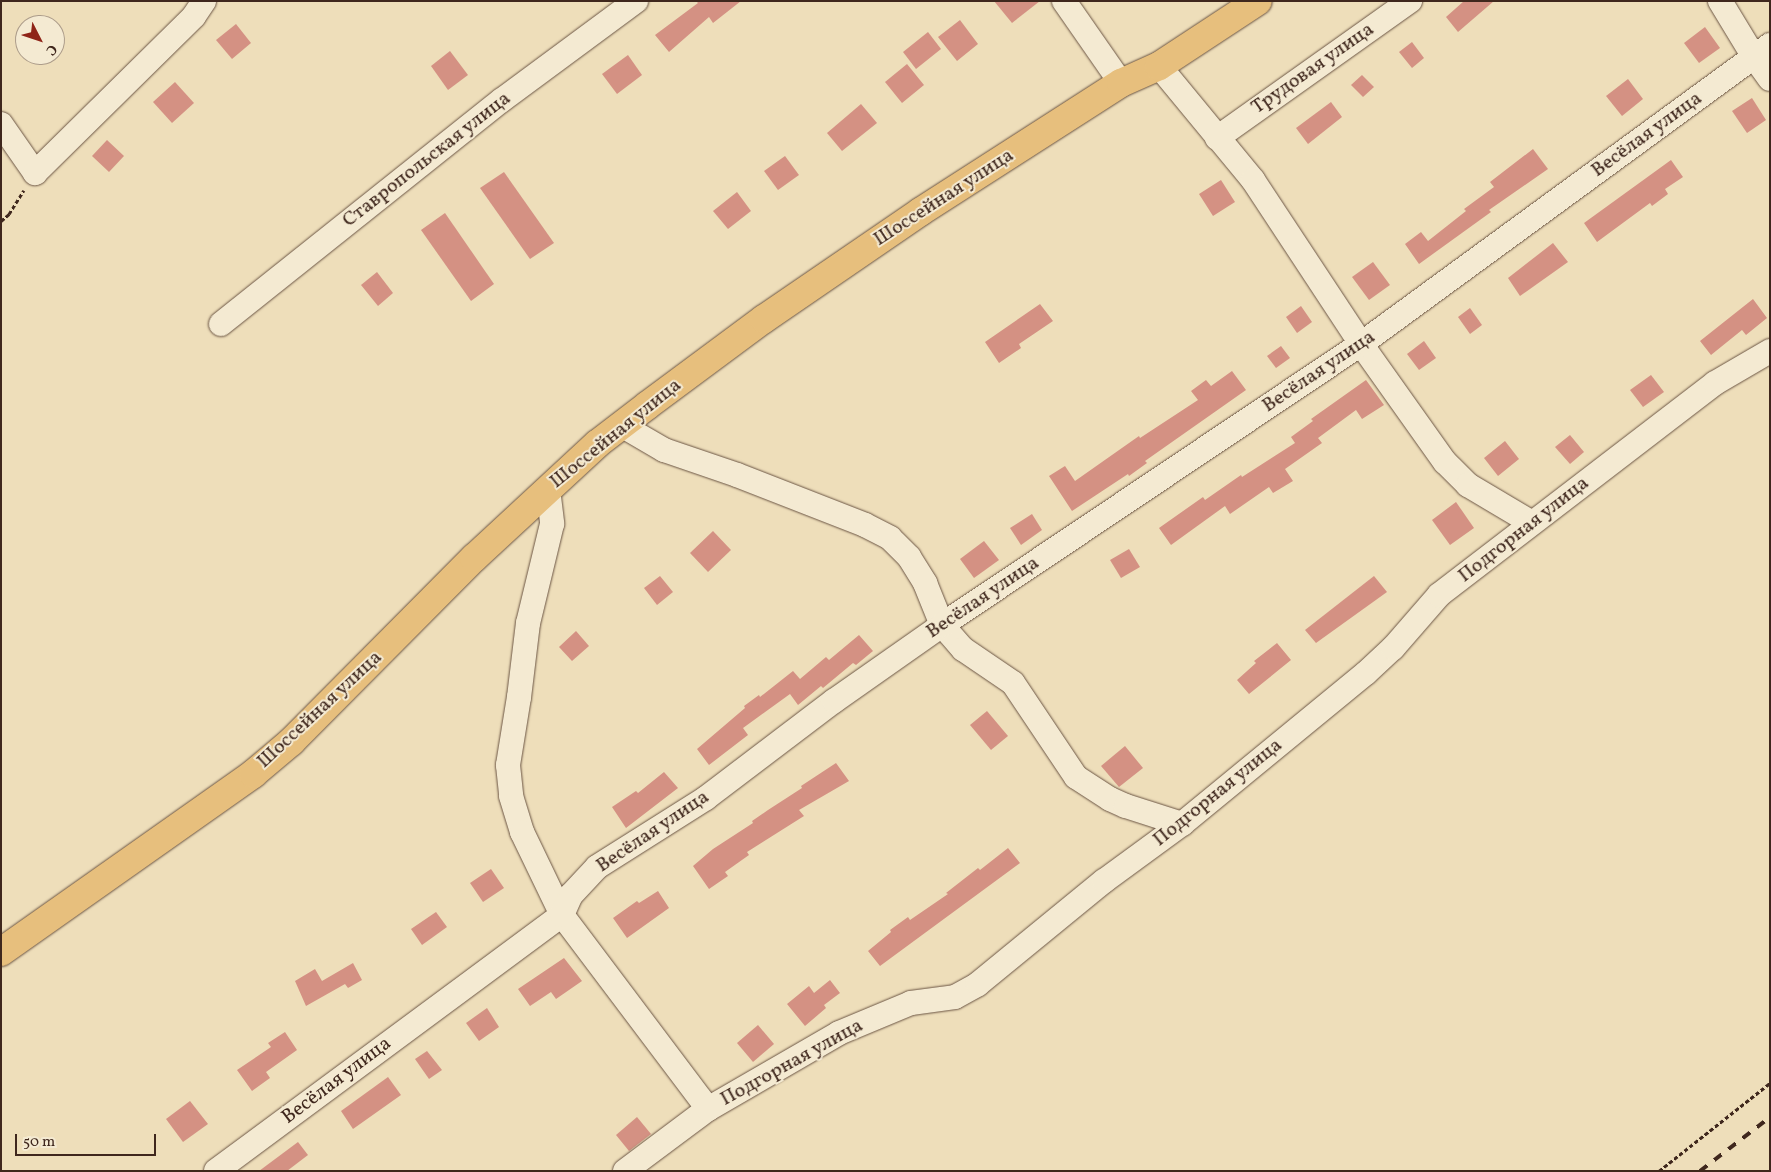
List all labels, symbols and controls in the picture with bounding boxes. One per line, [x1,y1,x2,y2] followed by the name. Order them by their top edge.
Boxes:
[15,15,65,65] north arrow
[1247,18,1379,120] street label: Трудовая улица
[41,40,61,59] text: С
[338,87,516,233] street label: Ставропольская улица
[1587,87,1707,183] street label: Весёлая улица
[869,144,1019,252] street label: Шоссейная улица
[1258,325,1380,419] street label: Весёлая улица
[545,374,687,494] street label: Шоссейная улица
[1454,471,1594,589] street label: Подгорная улица
[922,551,1044,645] street label: Весёлая улица
[252,646,388,774] street label: Шоссейная улица
[1148,733,1288,853] street label: Подгорная улица
[592,785,714,879] street label: Весёлая улица
[716,1014,868,1112] street label: Подгорная улица
[277,1032,397,1130] street label: Весёлая улица
[18,1124,159,1156] scale bar
[23,1132,55,1153] text: 50 m

